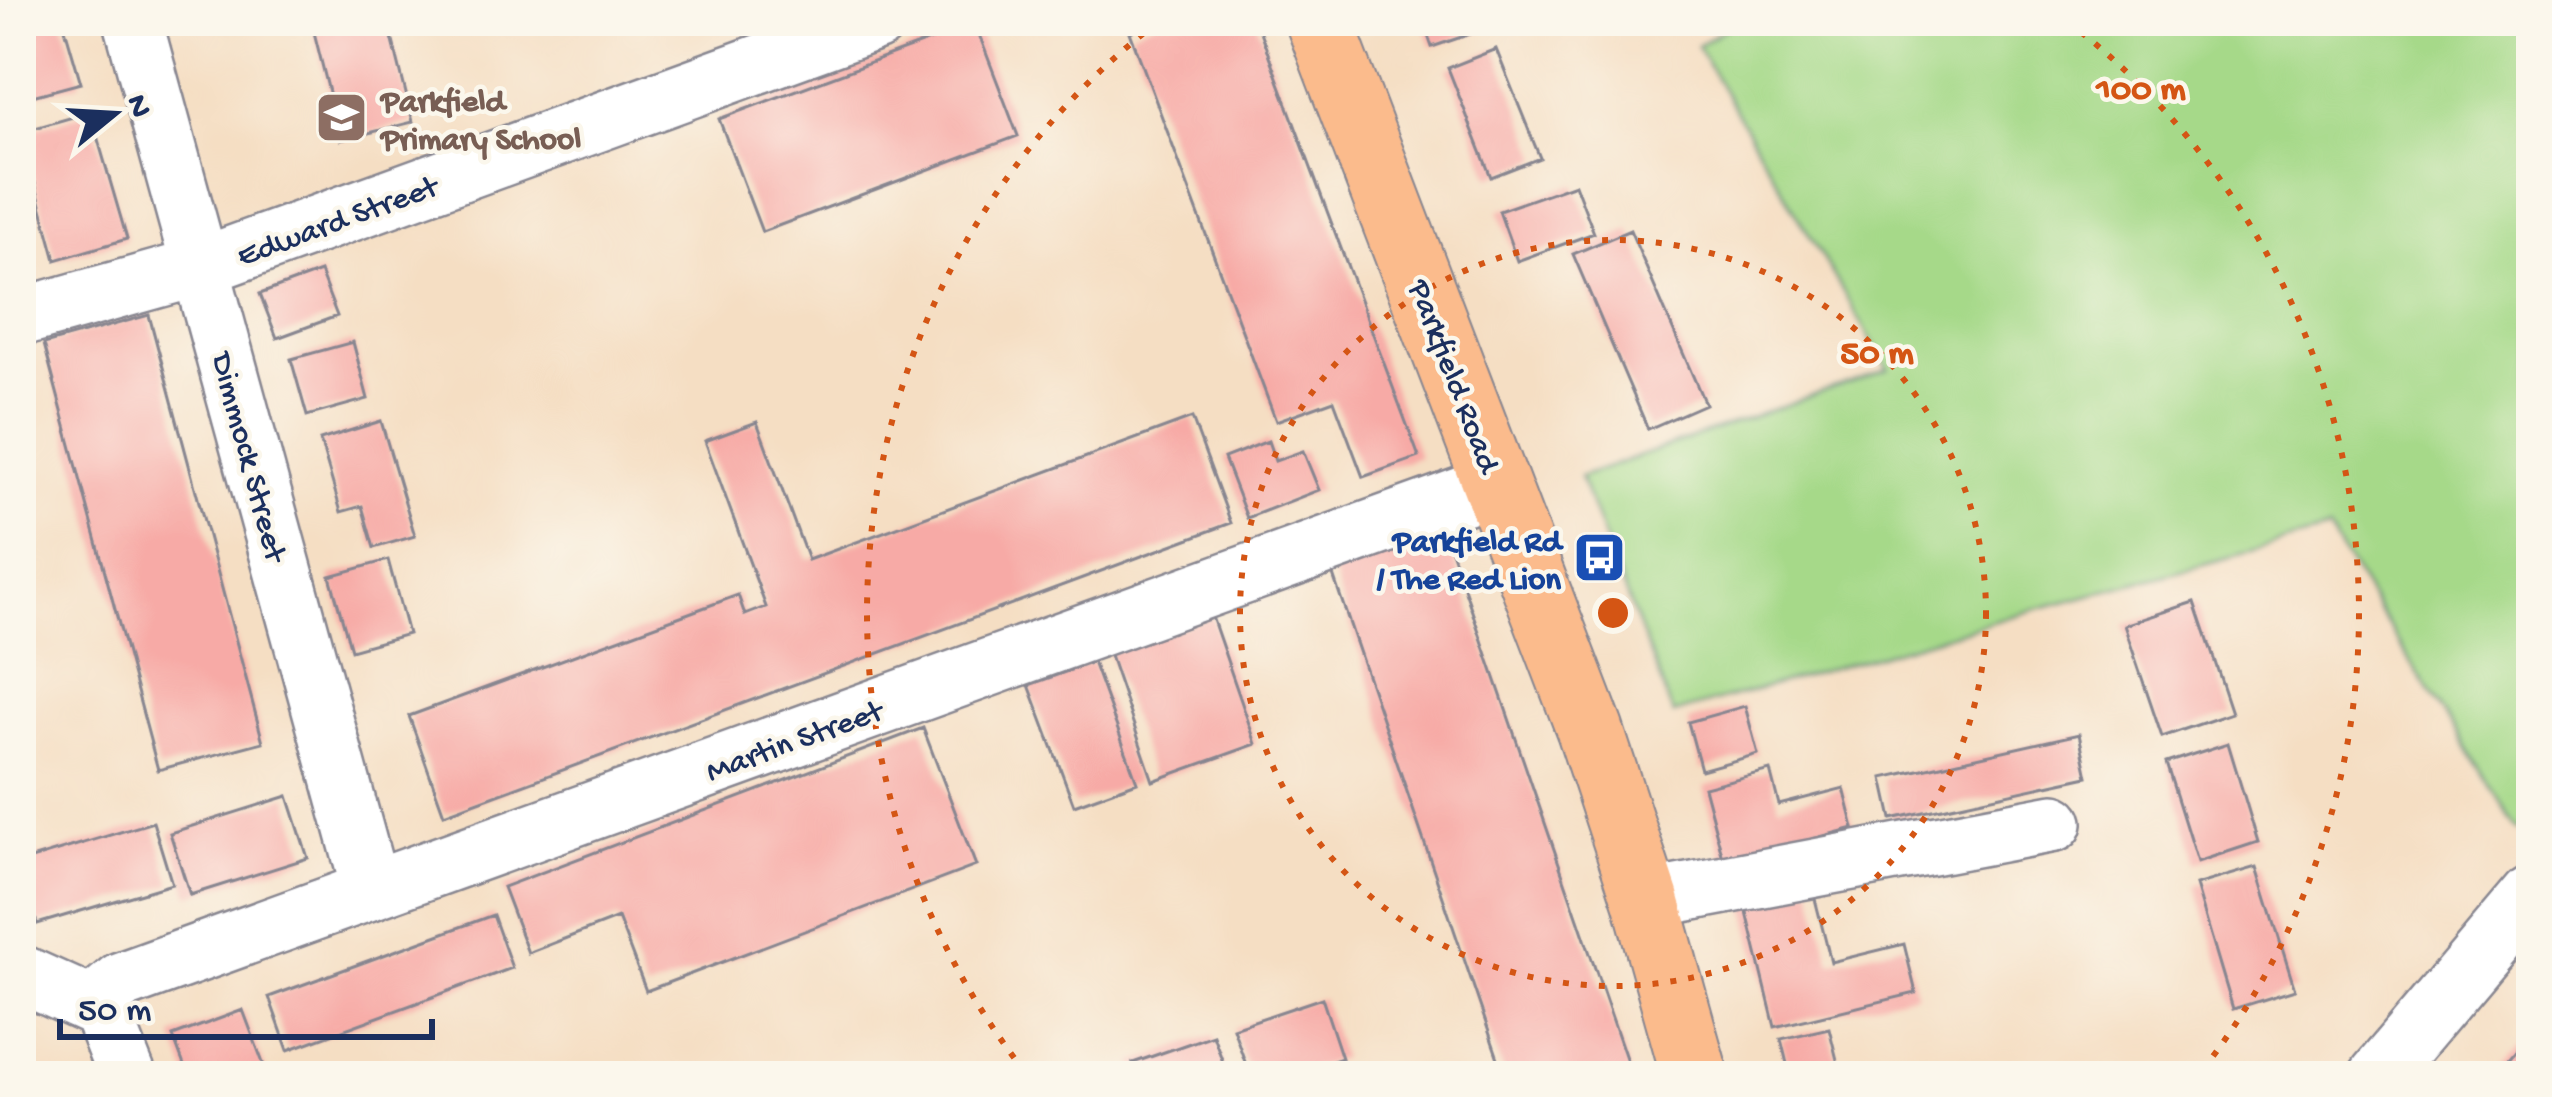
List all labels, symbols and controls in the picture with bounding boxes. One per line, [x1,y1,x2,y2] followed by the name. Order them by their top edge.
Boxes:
[54,54,174,174] north arrow
[2094,70,2186,113] text: 100 m
[379,85,581,161] place label: Parkfield Primary School
[314,89,370,145] school or university icon: Parkfield Primary School
[115,90,158,123] text: N
[233,169,446,278] street label: Edward Street
[1397,274,1507,482] street label: Parkfield Road
[1840,334,1914,377] text: 50 m
[200,347,293,568] street label: Dimmock Street
[1376,525,1565,601] place label: Parkfield Rd / The Red Lion
[1572,529,1628,585] bus stop icon: Parkfield Rd / The Red Lion
[1592,592,1634,634] centre of rings
[702,693,891,793] street label: Martin Street
[60,965,432,1039] scale bar
[78,991,151,1034] text: 50 m

